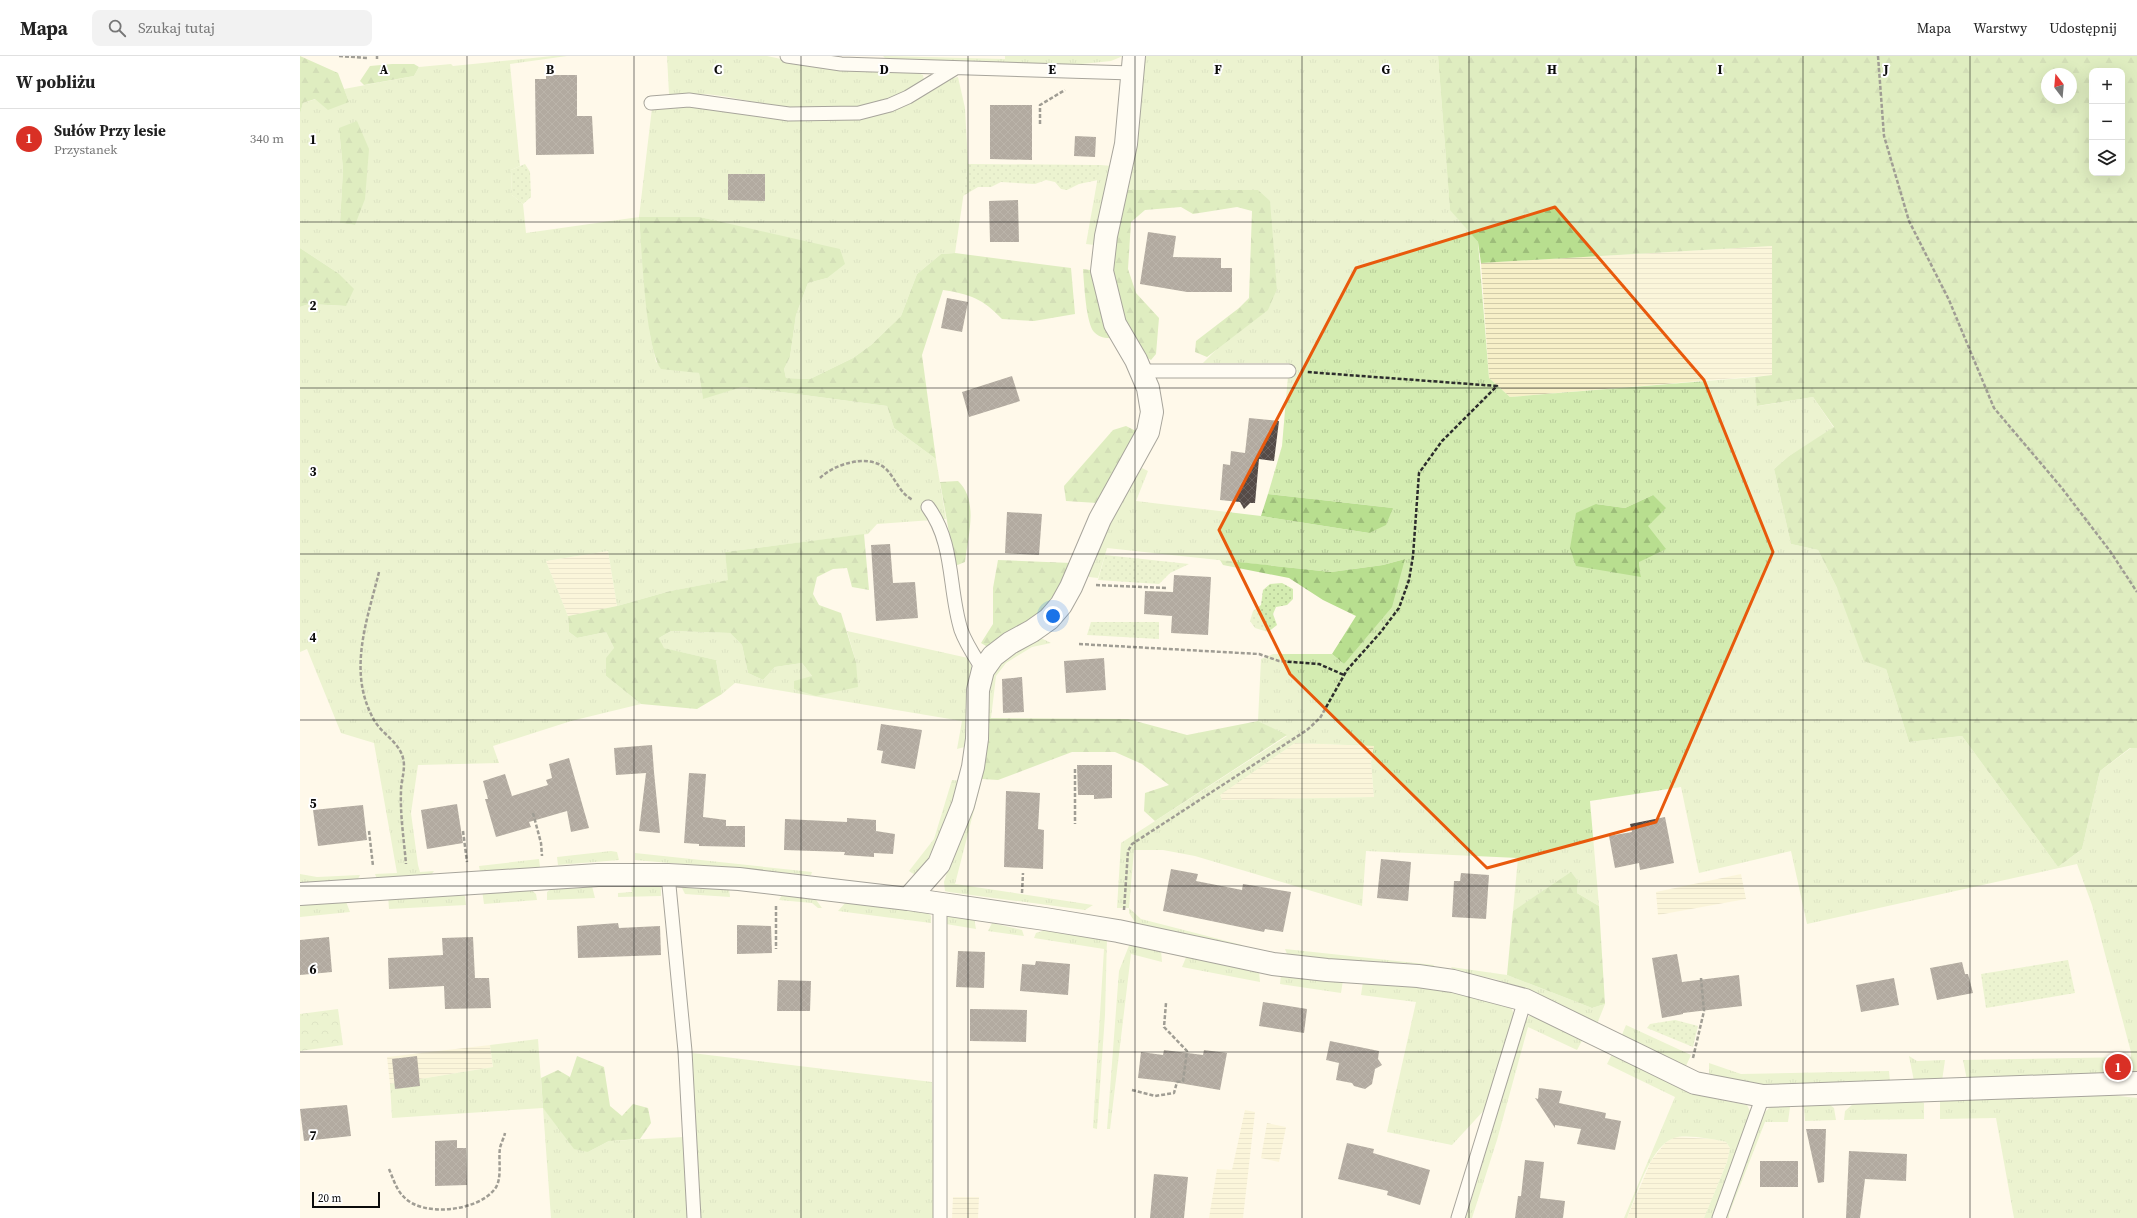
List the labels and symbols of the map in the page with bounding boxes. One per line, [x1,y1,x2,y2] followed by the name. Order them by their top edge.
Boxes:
[380,61,389,78] text: A
[546,61,555,78] text: B
[714,61,722,78] text: C
[879,61,889,78] text: D
[1048,61,1056,78] text: E
[1214,61,1222,78] text: F
[1382,61,1391,78] text: G
[1547,61,1557,78] text: H
[1717,61,1723,78] text: I
[1882,61,1889,78] text: J
[2041,68,2077,104] north arrow
[309,131,317,148] text: 1
[309,297,317,314] text: 2
[309,463,317,480] text: 3
[1043,606,1063,626] your location
[309,629,317,646] text: 4
[309,795,317,812] text: 5
[309,961,317,978] text: 6
[2105,1052,2131,1082] pin: 1
[309,1127,317,1144] text: 7
[312,1190,380,1209] scale bar

